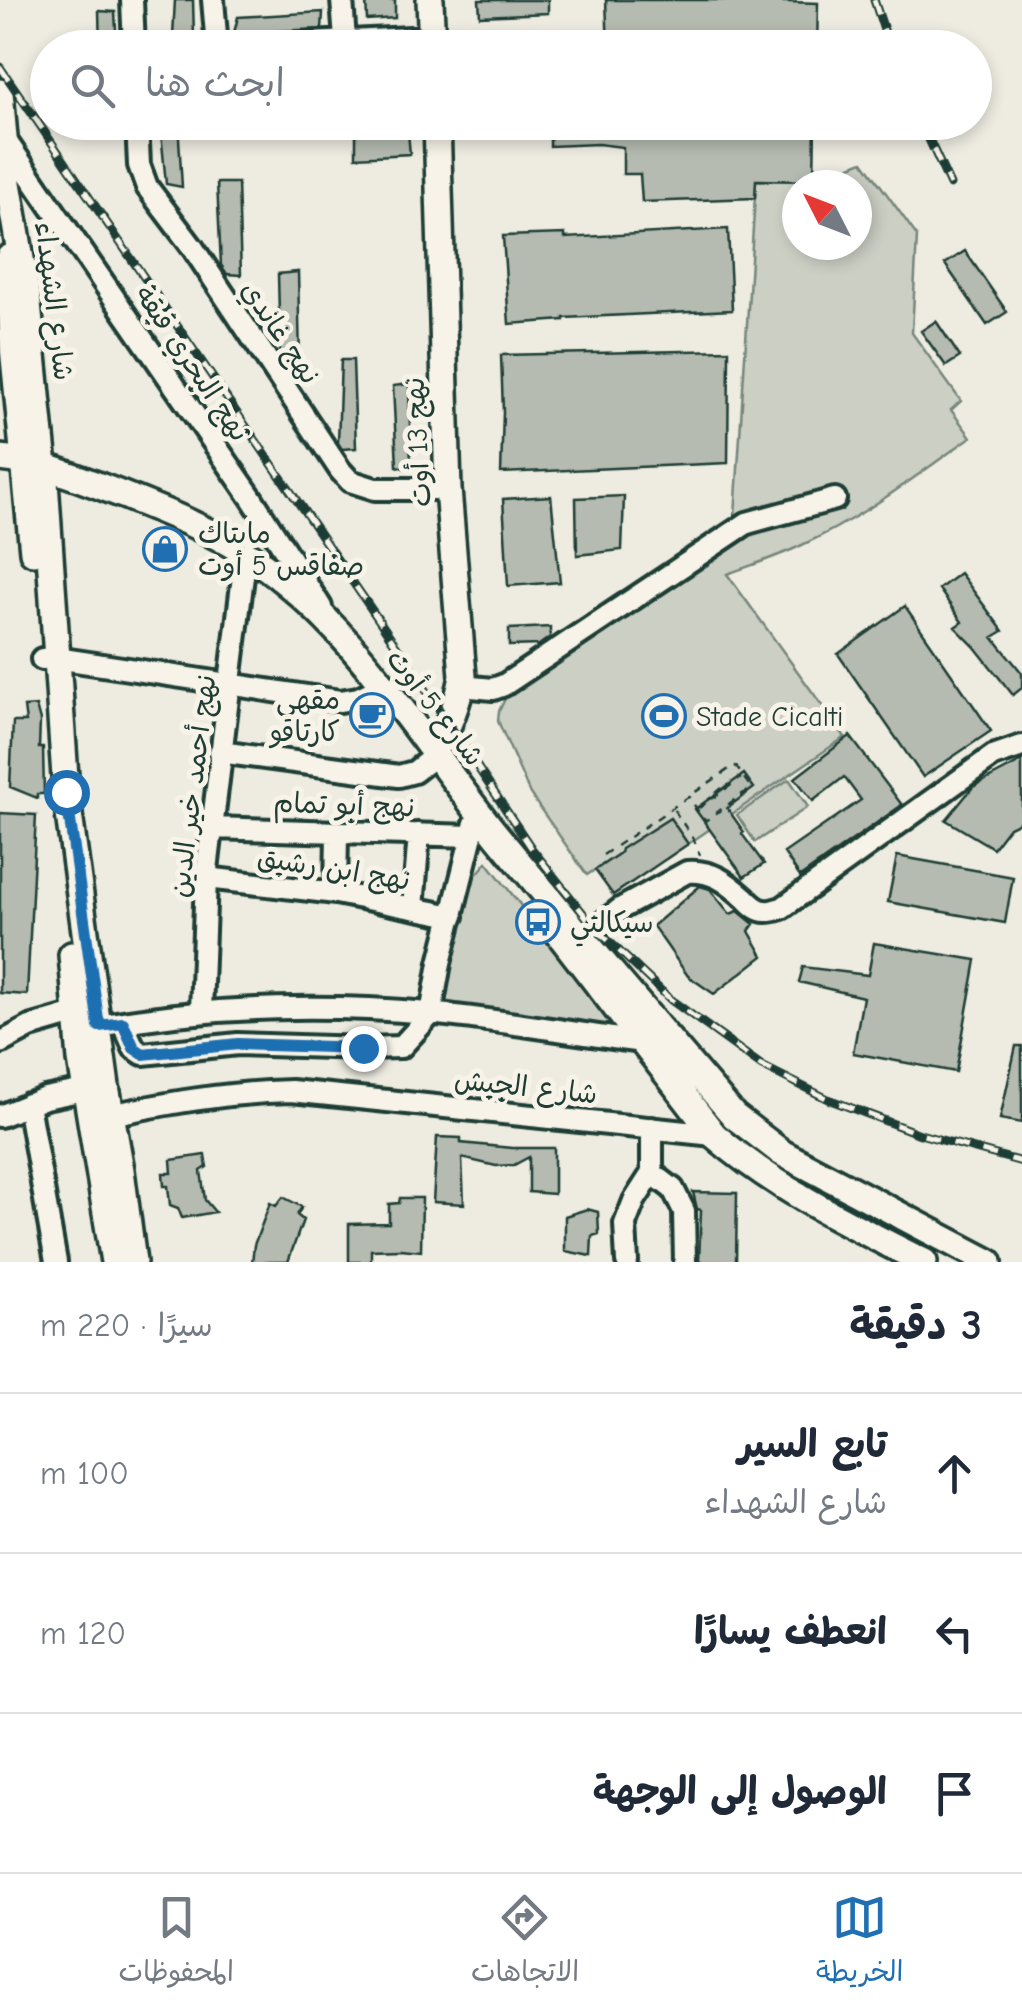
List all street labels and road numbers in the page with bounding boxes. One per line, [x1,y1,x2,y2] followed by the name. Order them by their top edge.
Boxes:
[25,220,80,383] street label: شارع الشهداء
[231,275,326,392] street label: نهج غاندي
[125,280,256,450] street label: نهج البحري قيقة
[399,376,439,508] street label: نهج 13 أوت
[377,643,491,774] street label: شارع 5 أوت
[163,673,225,900] street label: نهج أحمد خير الدين
[273,787,415,828] street label: نهج أبو تمام
[255,841,412,899] street label: نهج ابن رشيق
[452,1064,599,1113] street label: شارع الجيش

